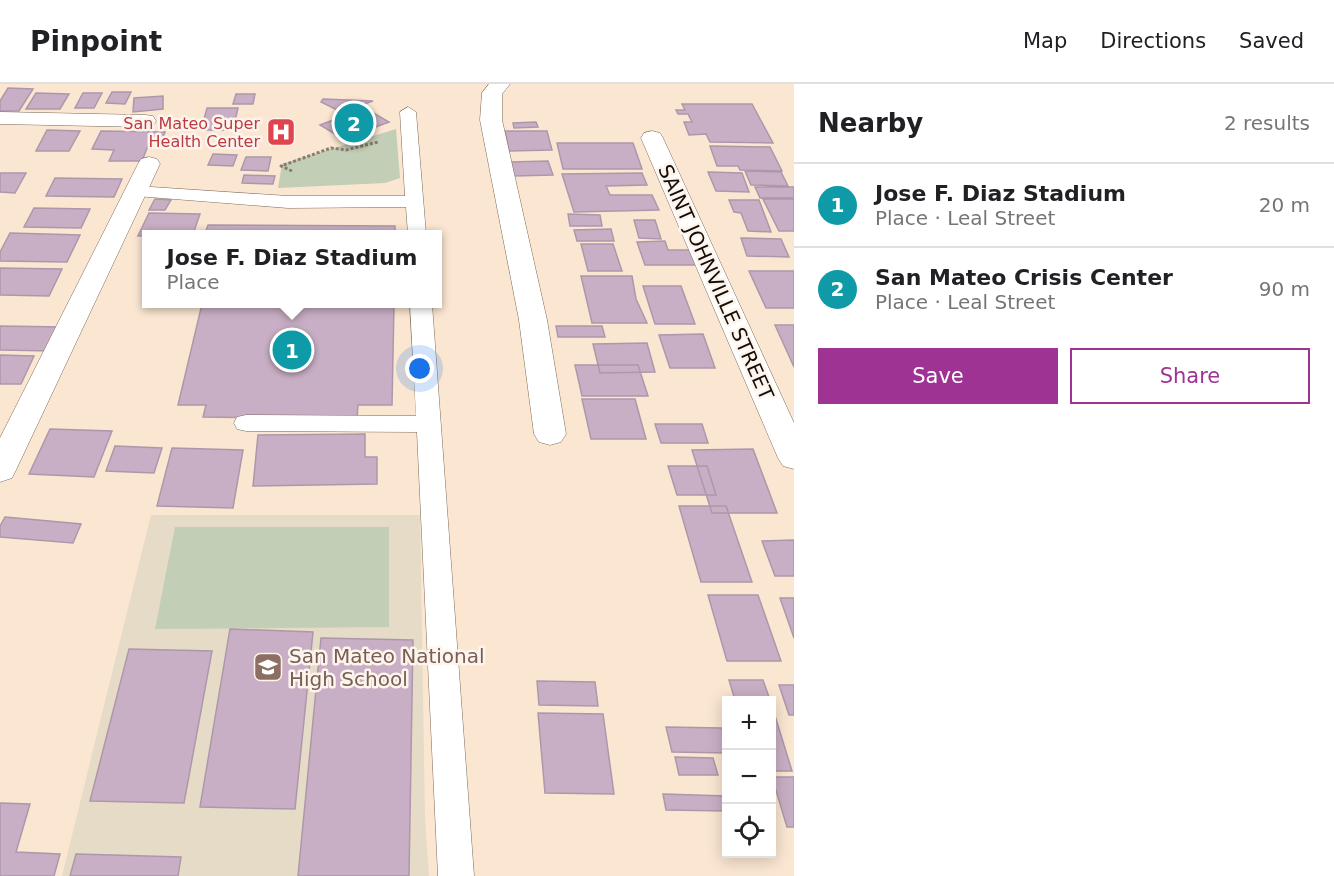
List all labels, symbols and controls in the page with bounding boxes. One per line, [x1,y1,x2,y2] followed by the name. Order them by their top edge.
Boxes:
[30,25,162,58] text: Pinpoint
[1023,29,1067,53] text: Map
[1100,29,1206,53] text: Directions
[1239,29,1304,53] text: Saved
[334,100,374,146] pin: 2
[818,108,923,138] text: Nearby
[1224,111,1310,135] text: 2 results
[123,114,260,151] place label: San Mateo Super Health Center
[265,116,297,148] hospital icon: San Mateo Super Health Center
[653,161,779,404] street label: SAINT JOHNVILLE STREET
[875,181,1126,206] text: Jose F. Diaz Stadium
[831,193,844,217] text: 1
[1259,193,1310,217] text: 20 m
[875,206,1055,230] text: Place · Leal Street
[142,230,442,308] popup
[167,245,417,270] text: Jose F. Diaz Stadium
[875,265,1173,290] text: San Mateo Crisis Center
[167,270,220,294] text: Place
[831,277,844,301] text: 2
[1259,277,1310,301] text: 90 m
[875,290,1055,314] text: Place · Leal Street
[272,328,312,372] pin: 1
[818,348,1058,404] button: Save
[1070,348,1310,404] button: Share
[405,354,434,383] your location
[289,644,485,691] place label: San Mateo National High School
[252,651,284,683] school or university icon: San Mateo National High School
[722,696,776,858] map controls
[722,696,776,750] button: +
[722,750,776,804] button: −
[722,804,776,858] button: locate

